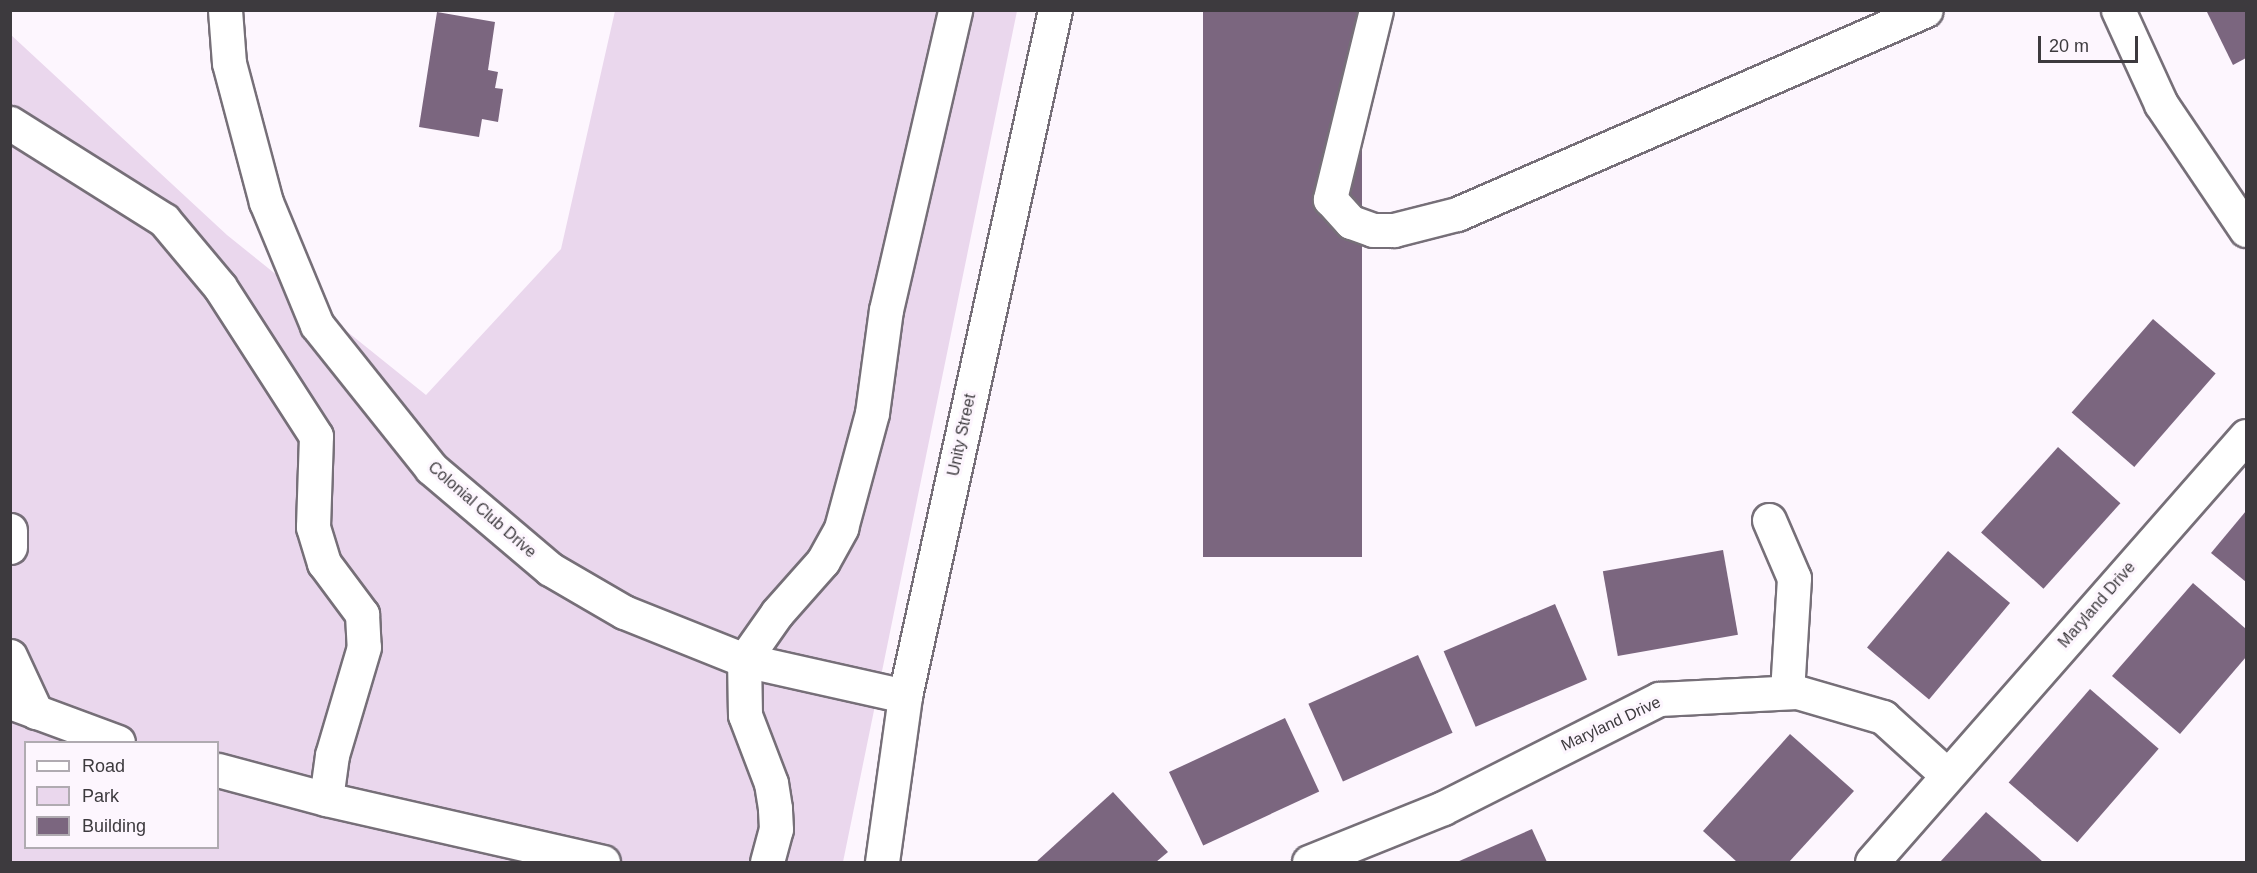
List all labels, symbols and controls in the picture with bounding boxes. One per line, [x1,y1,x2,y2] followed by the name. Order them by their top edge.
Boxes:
[2041,24,2142,62] scale bar
[2049,36,2089,56] text: 20 m
[944,392,980,478] street label: Unity Street
[424,458,540,562] street label: Colonial Club Drive
[2054,558,2140,652] street label: Maryland Drive
[1558,693,1664,755] street label: Maryland Drive
[24,741,219,849] legend
[82,756,125,776] text: Road
[82,786,119,806] text: Park
[82,816,146,836] text: Building

